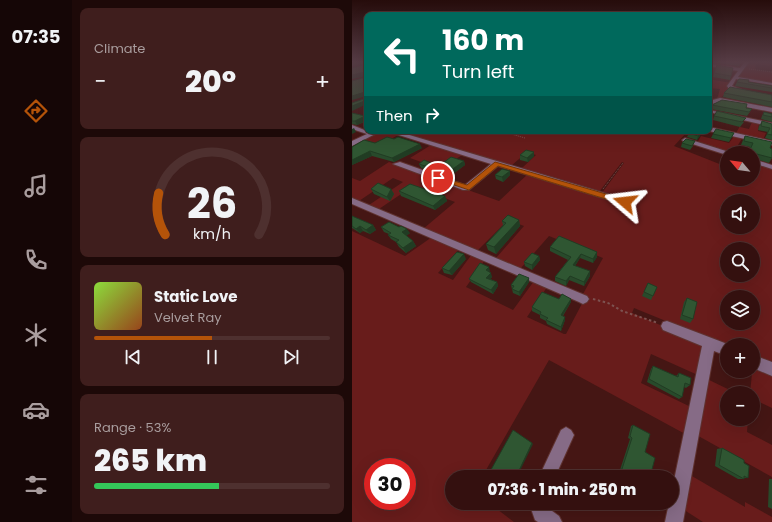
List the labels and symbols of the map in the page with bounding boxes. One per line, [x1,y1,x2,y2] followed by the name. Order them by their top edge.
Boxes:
[720,146,760,186] north arrow
[421,161,455,195] pin
[604,181,646,223] position arrow
[364,458,416,510] speed limit sign: 30

